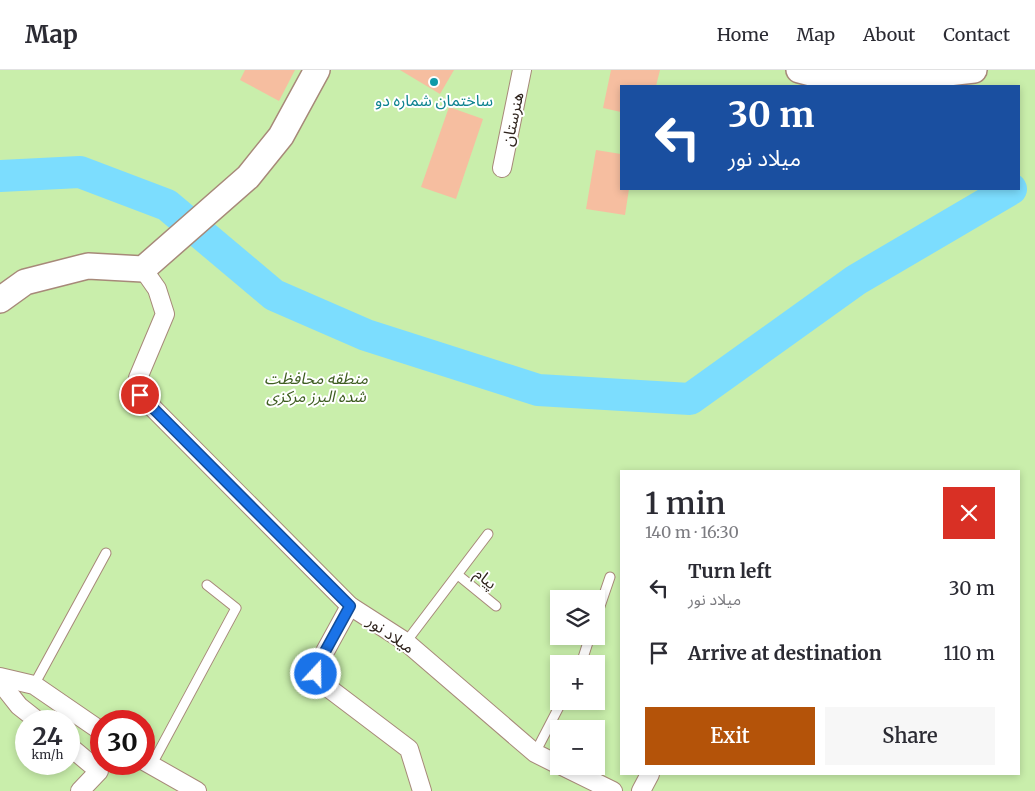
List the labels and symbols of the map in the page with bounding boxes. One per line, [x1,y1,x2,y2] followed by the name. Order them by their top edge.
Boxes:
[428,76,440,88] marker: ساختمان شماره دو
[375,90,493,110] place label: ساختمان شماره دو
[497,90,527,148] street label: هنرستان
[264,368,368,406] park label: منطقه محافظت شده البرز مرکزی
[119,374,161,416] pin
[469,563,501,595] street label: پیام
[363,610,418,657] street label: میلاد نور
[289,647,341,699] position arrow
[90,710,155,775] speed limit sign: 30

